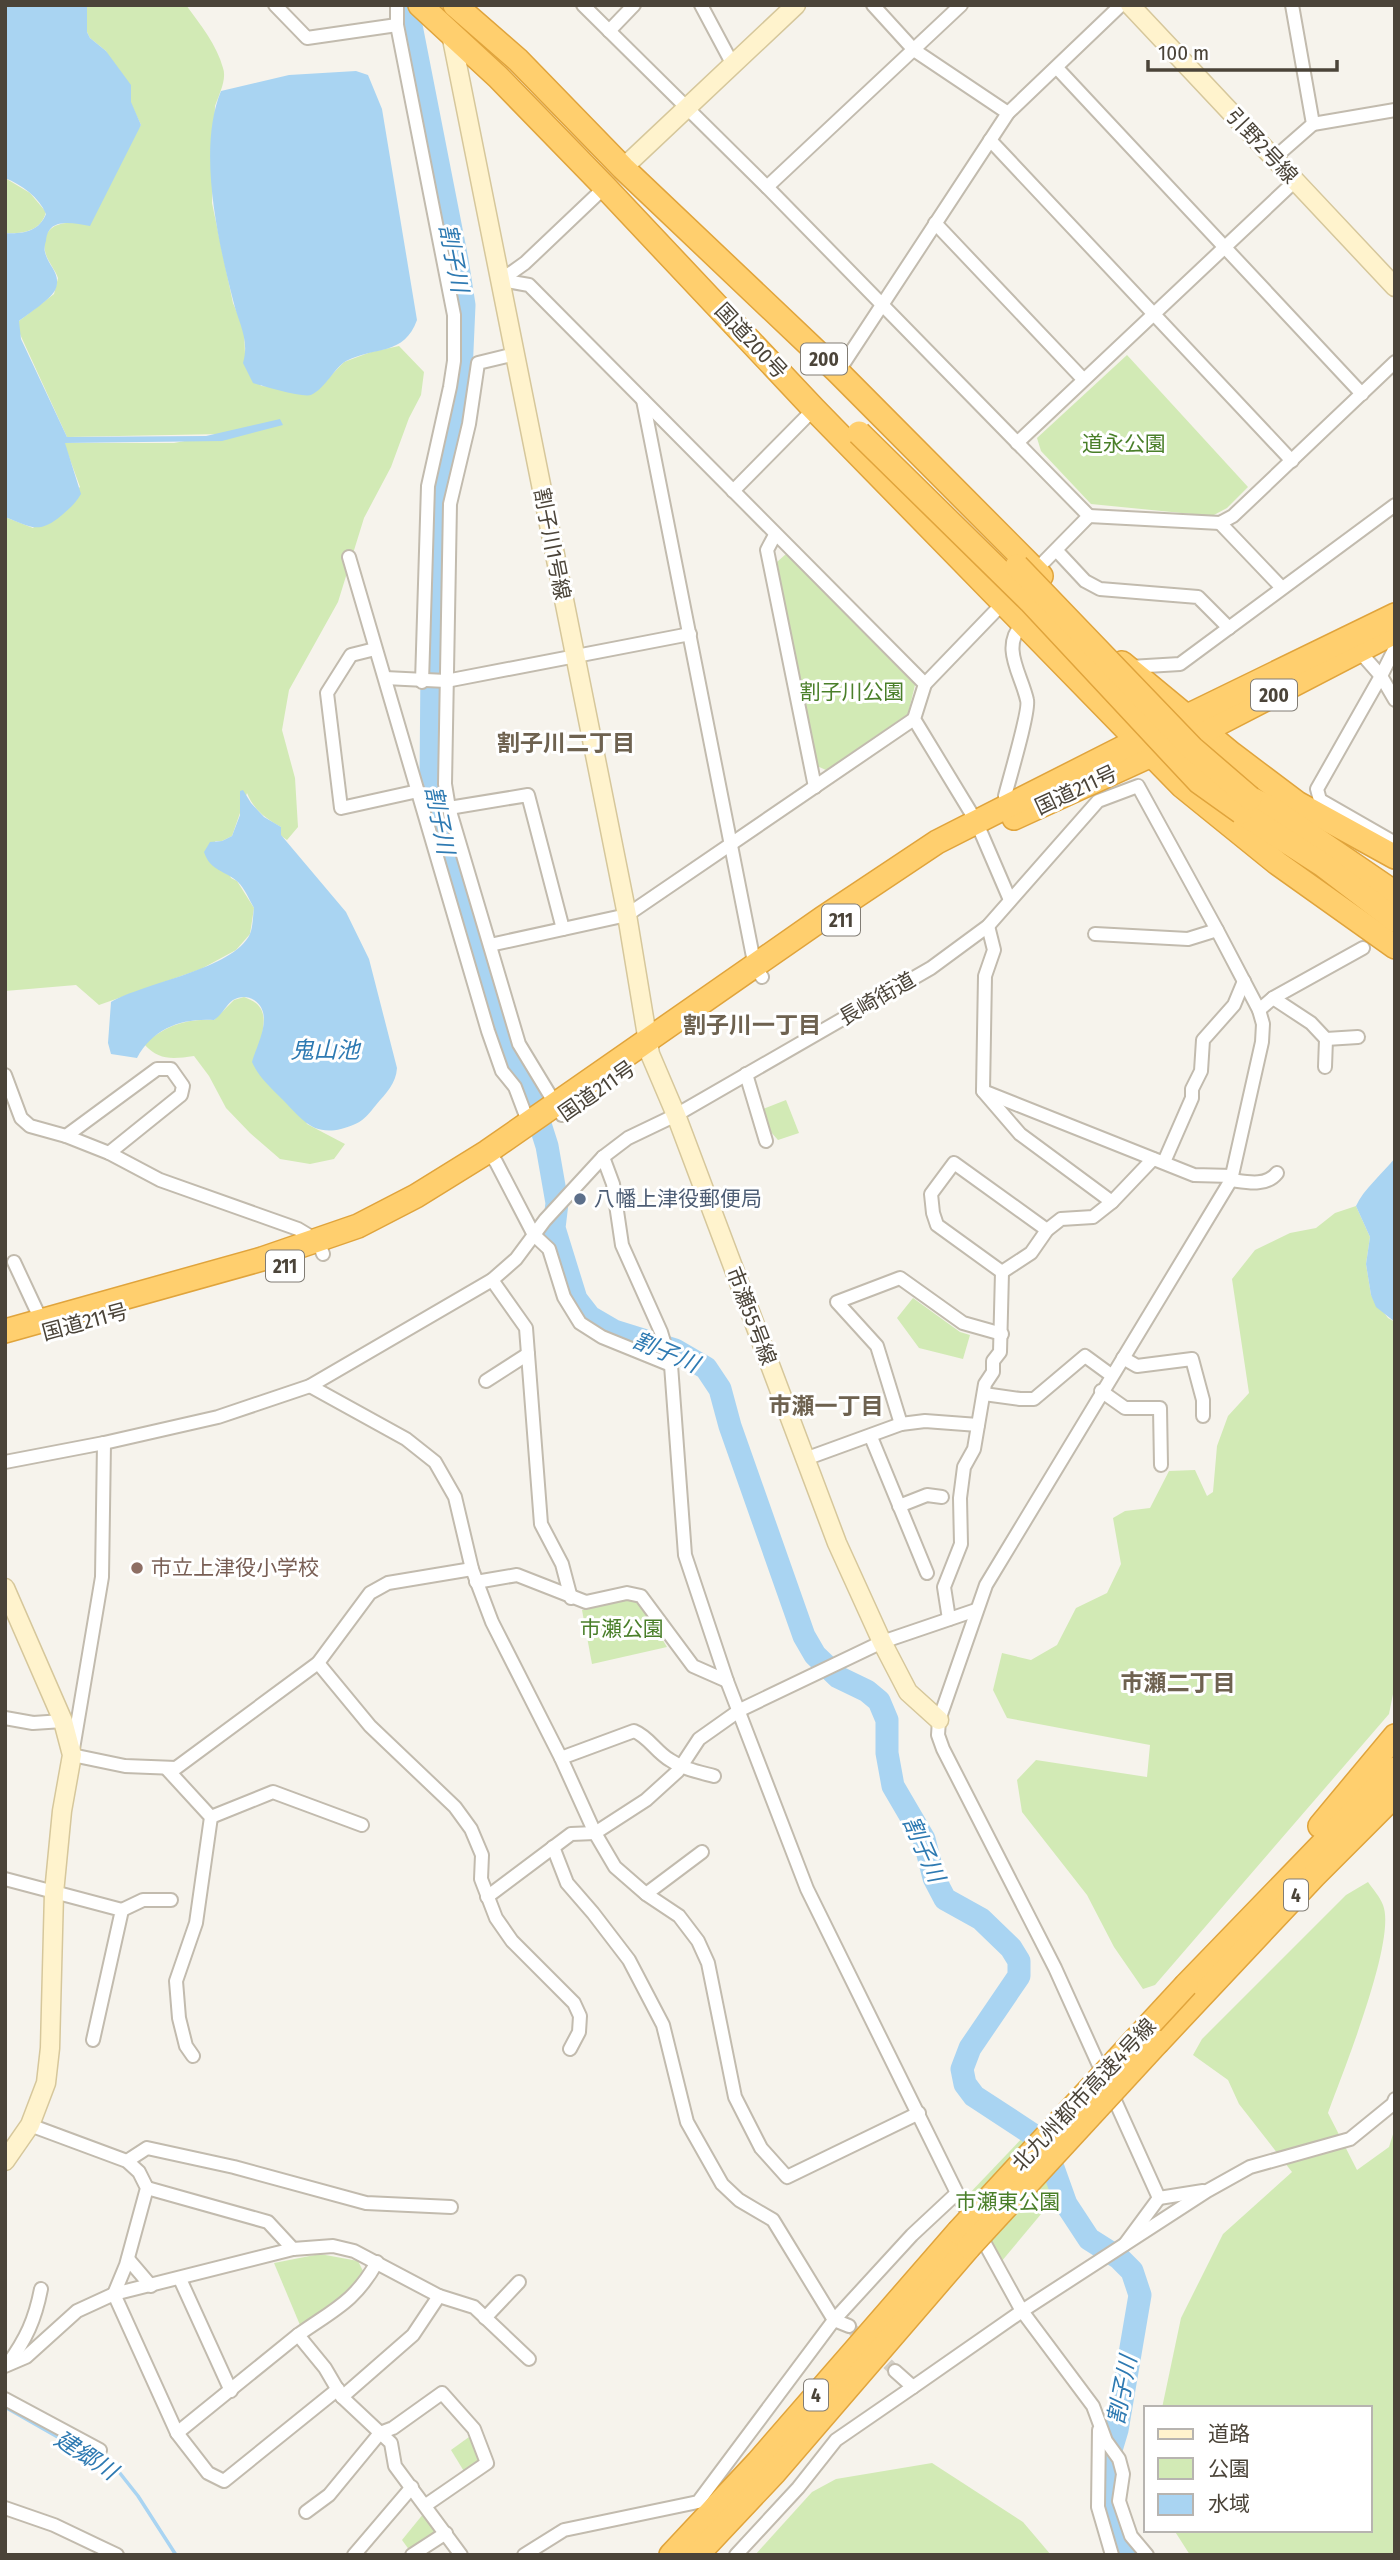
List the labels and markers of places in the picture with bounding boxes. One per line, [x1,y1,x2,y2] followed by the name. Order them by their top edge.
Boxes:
[594,1186,762,1212] place label: 八幡上津役郵便局
[572,1191,588,1207] marker: 八幡上津役郵便局
[151,1555,319,1581] place label: 市立上津役小学校
[129,1560,145,1576] marker: 市立上津役小学校

